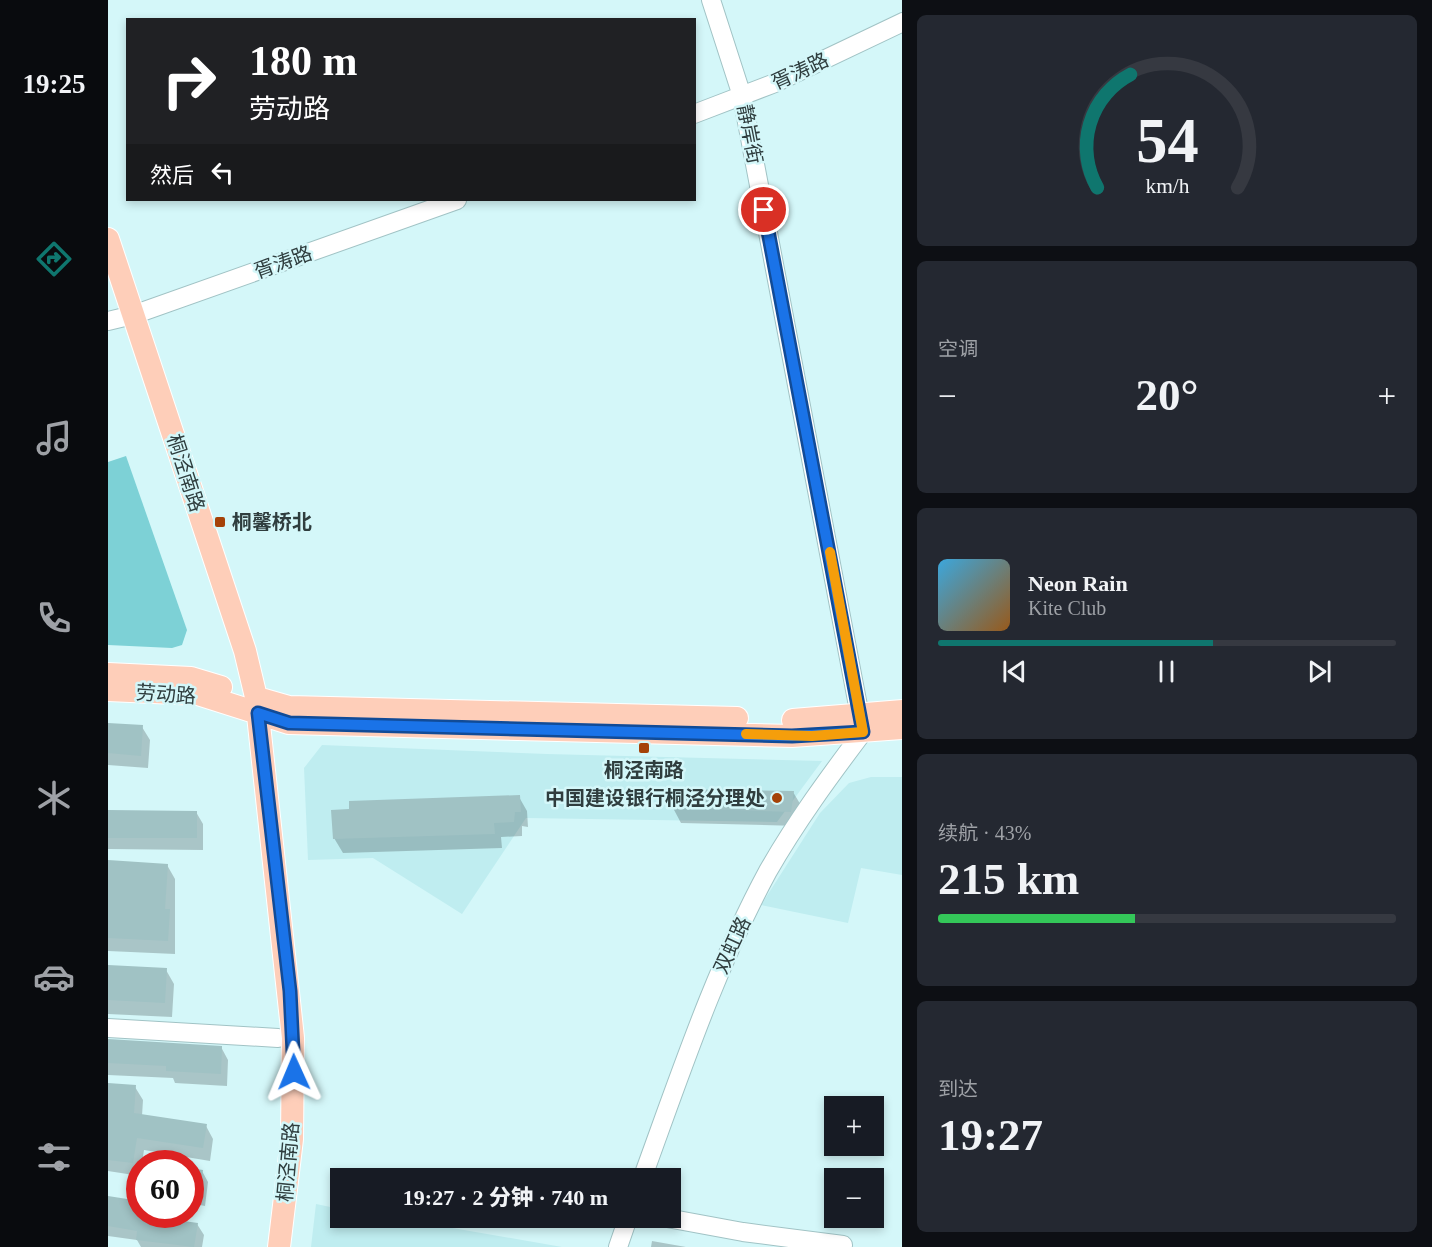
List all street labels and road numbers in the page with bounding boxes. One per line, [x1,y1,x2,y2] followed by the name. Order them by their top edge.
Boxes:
[768,48,832,94] street label: 胥涛路
[733,102,767,166] street label: 静岸街
[251,241,315,283] street label: 胥涛路
[163,432,209,514] street label: 桐泾南路
[135,681,197,707] street label: 劳动路
[709,913,755,977] street label: 双虹路
[274,1121,302,1203] street label: 桐泾南路

